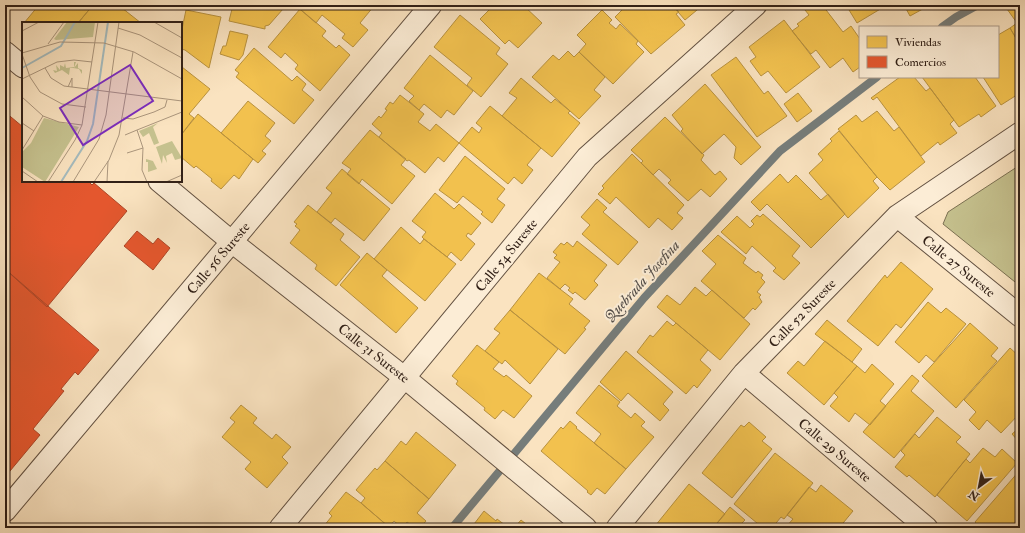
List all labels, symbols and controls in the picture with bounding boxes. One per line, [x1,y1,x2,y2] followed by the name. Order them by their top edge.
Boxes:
[22,22,182,182] inset map
[859,26,999,78] legend
[895,35,941,50] text: Viviendas
[895,55,946,70] text: Comercios
[472,215,541,295] street label: Calle 54 Sureste
[183,219,254,298] street label: Calle 56 Sureste
[919,232,999,301] street label: Calle 27 Sureste
[601,236,684,326] water label: Quebrada Josefina
[765,275,840,351] street label: Calle 52 Sureste
[334,320,413,387] street label: Calle 31 Sureste
[795,415,875,486] street label: Calle 29 Sureste
[959,467,999,507] north arrow
[965,486,982,504] text: N

